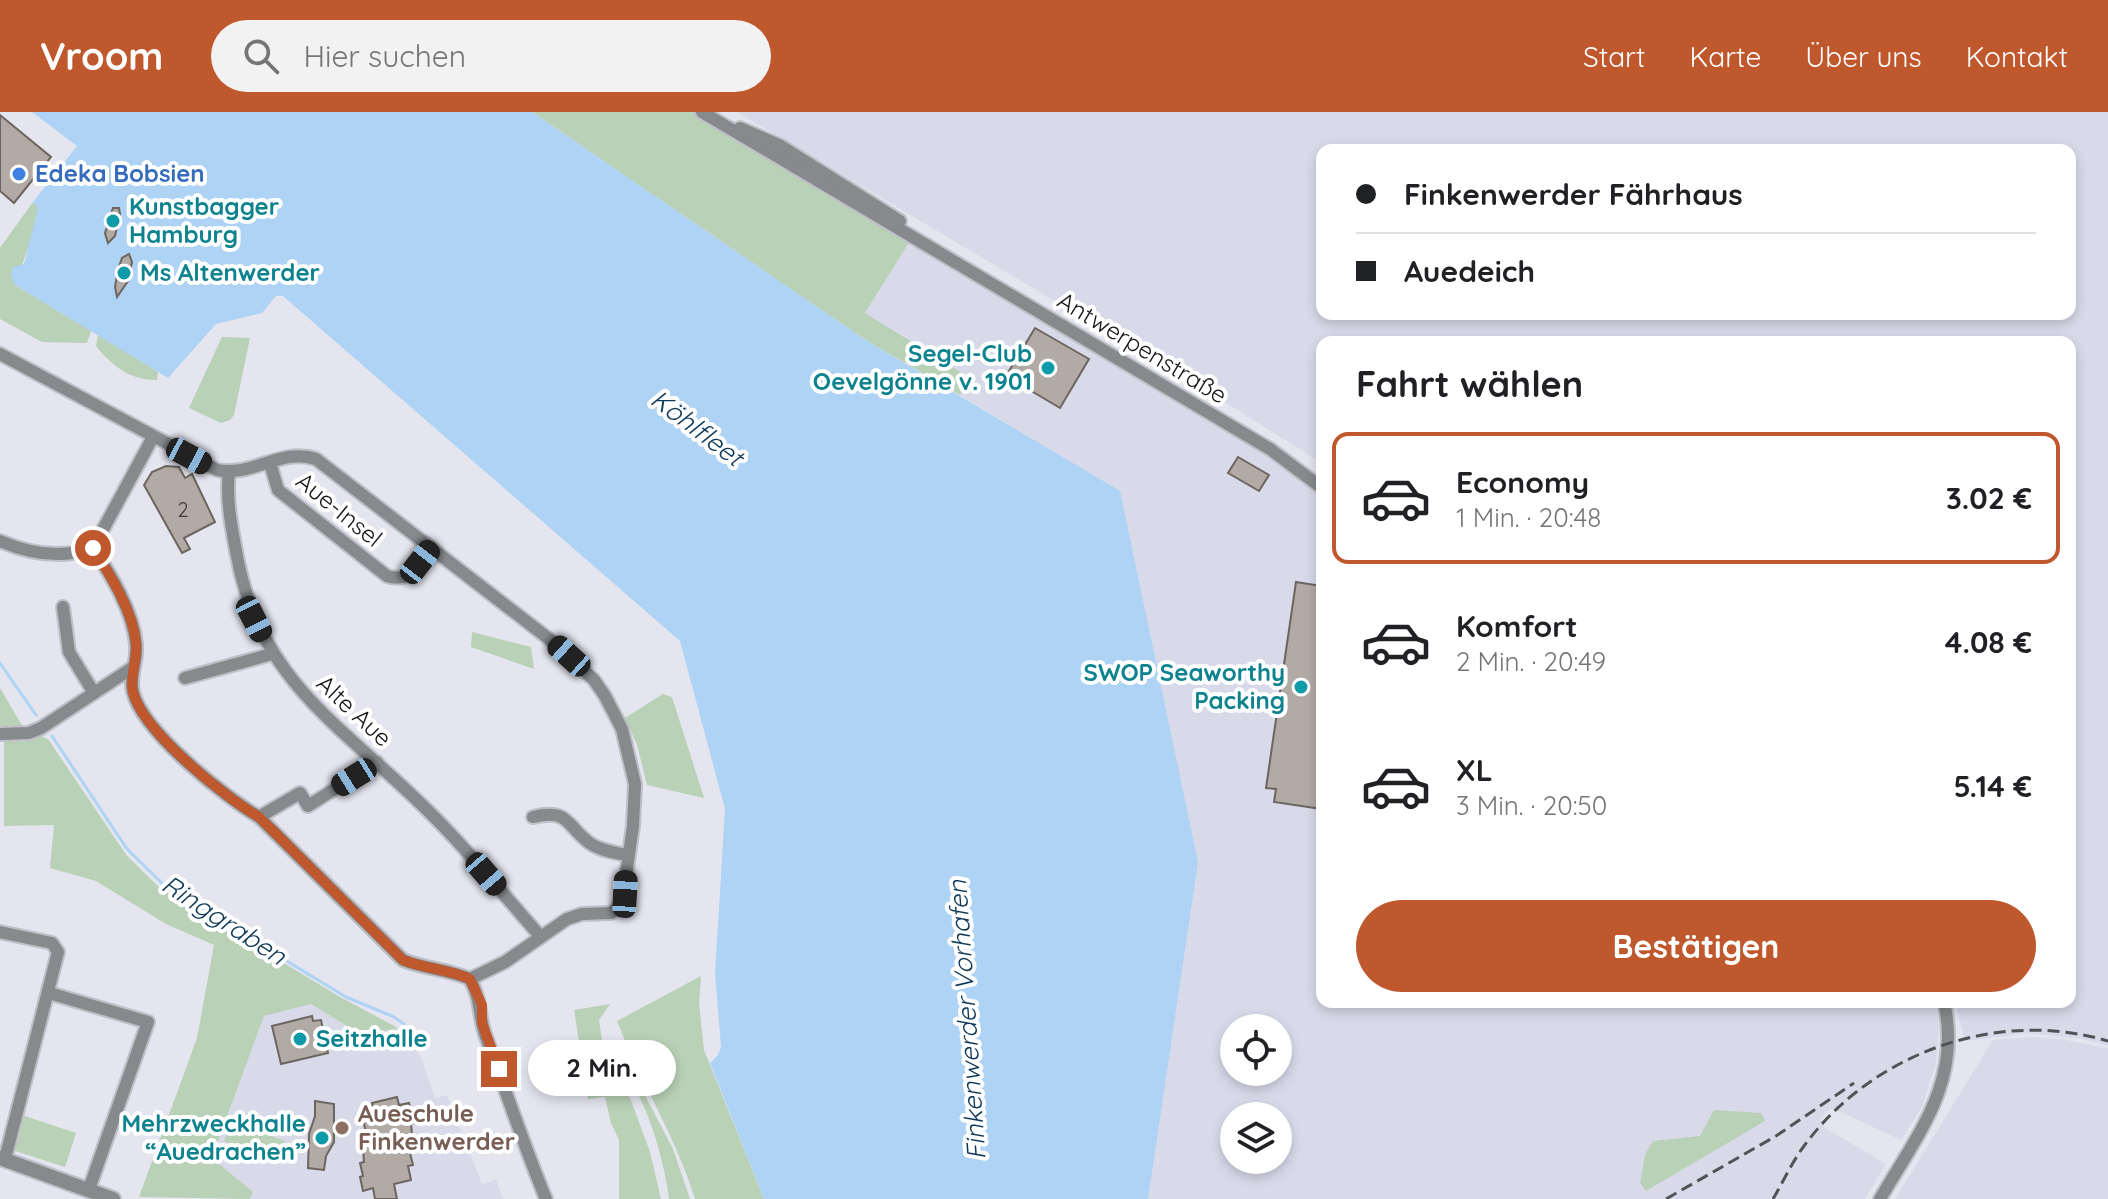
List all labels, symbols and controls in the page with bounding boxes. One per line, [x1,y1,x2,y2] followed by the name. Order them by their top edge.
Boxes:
[211,20,771,92] search box
[40,32,163,80] text: Vroom
[239,34,283,78] icon: search
[303,37,466,75] text: Hier suchen
[1583,39,1645,74] text: Start
[1689,39,1761,74] text: Karte
[1805,39,1922,74] text: Über uns
[1966,39,2068,74] text: Kontakt
[35,158,205,188] place label: Edeka Bobsien
[10,165,28,183] marker: Edeka Bobsien
[1404,175,1743,213] text: Finkenwerder Fährhaus
[129,191,279,249] place label: Kunstbagger Hamburg
[104,212,122,230] marker: Kunstbagger Hamburg
[1404,252,1535,290] text: Auedeich
[140,257,320,287] place label: Ms Altenwerder
[115,264,133,282] marker: Ms Altenwerder
[1052,285,1233,410] street label: Antwerpenstraße
[813,338,1032,396] place label: Segel-Club Oevelgönne v. 1901
[1039,359,1057,377] marker: Segel-Club Oevelgönne v. 1901
[1356,361,1583,406] text: Fahrt wählen
[644,382,753,475] water label: Köhlfleet
[162,434,216,478] car
[1360,462,1432,534] icon: car
[1456,463,1589,501] text: Economy
[291,465,389,553] street label: Aue-Insel
[1946,479,2032,517] text: 3.02 €
[177,497,189,522] house number: 2
[1456,501,1601,534] text: 1 Min. · 20:48
[75,530,111,566] route start
[396,536,444,588] car
[232,592,276,646] car
[1360,606,1432,678] icon: car
[1456,607,1578,645] text: Komfort
[1945,623,2032,661] text: 4.08 €
[543,631,595,681] car
[1456,645,1606,678] text: 2 Min. · 20:49
[1084,657,1285,715] place label: SWOP Seaworthy Packing
[311,668,398,752] street label: Alte Aue
[1292,678,1310,696] marker: SWOP Seaworthy Packing
[1360,750,1432,822] icon: car
[1456,751,1493,789] text: XL
[327,754,381,800] car
[1953,767,2032,805] text: 5.14 €
[1456,789,1607,822] text: 3 Min. · 20:50
[461,848,511,900] car
[156,867,293,972] water label: Ringgraben
[612,869,638,919] car
[940,878,993,1161] water label: Finkenwerder Vorhafen
[1356,900,2036,992] button: Bestätigen
[1220,1014,1292,1174] map controls
[1220,1014,1292,1086] button: locate
[316,1023,428,1053] place label: Seitzhalle
[291,1030,309,1048] marker: Seitzhalle
[527,1041,675,1097] callout: 2 Min.
[481,1051,517,1087] route end
[566,1051,638,1084] text: 2 Min.
[358,1098,515,1156] place label: Aueschule Finkenwerder
[1220,1102,1292,1174] button: layers
[121,1108,306,1166] place label: Mehrzweckhalle “Auedrachen”
[333,1119,351,1137] marker: Aueschule Finkenwerder
[313,1129,331,1147] marker: Mehrzweckhalle “Auedrachen”

